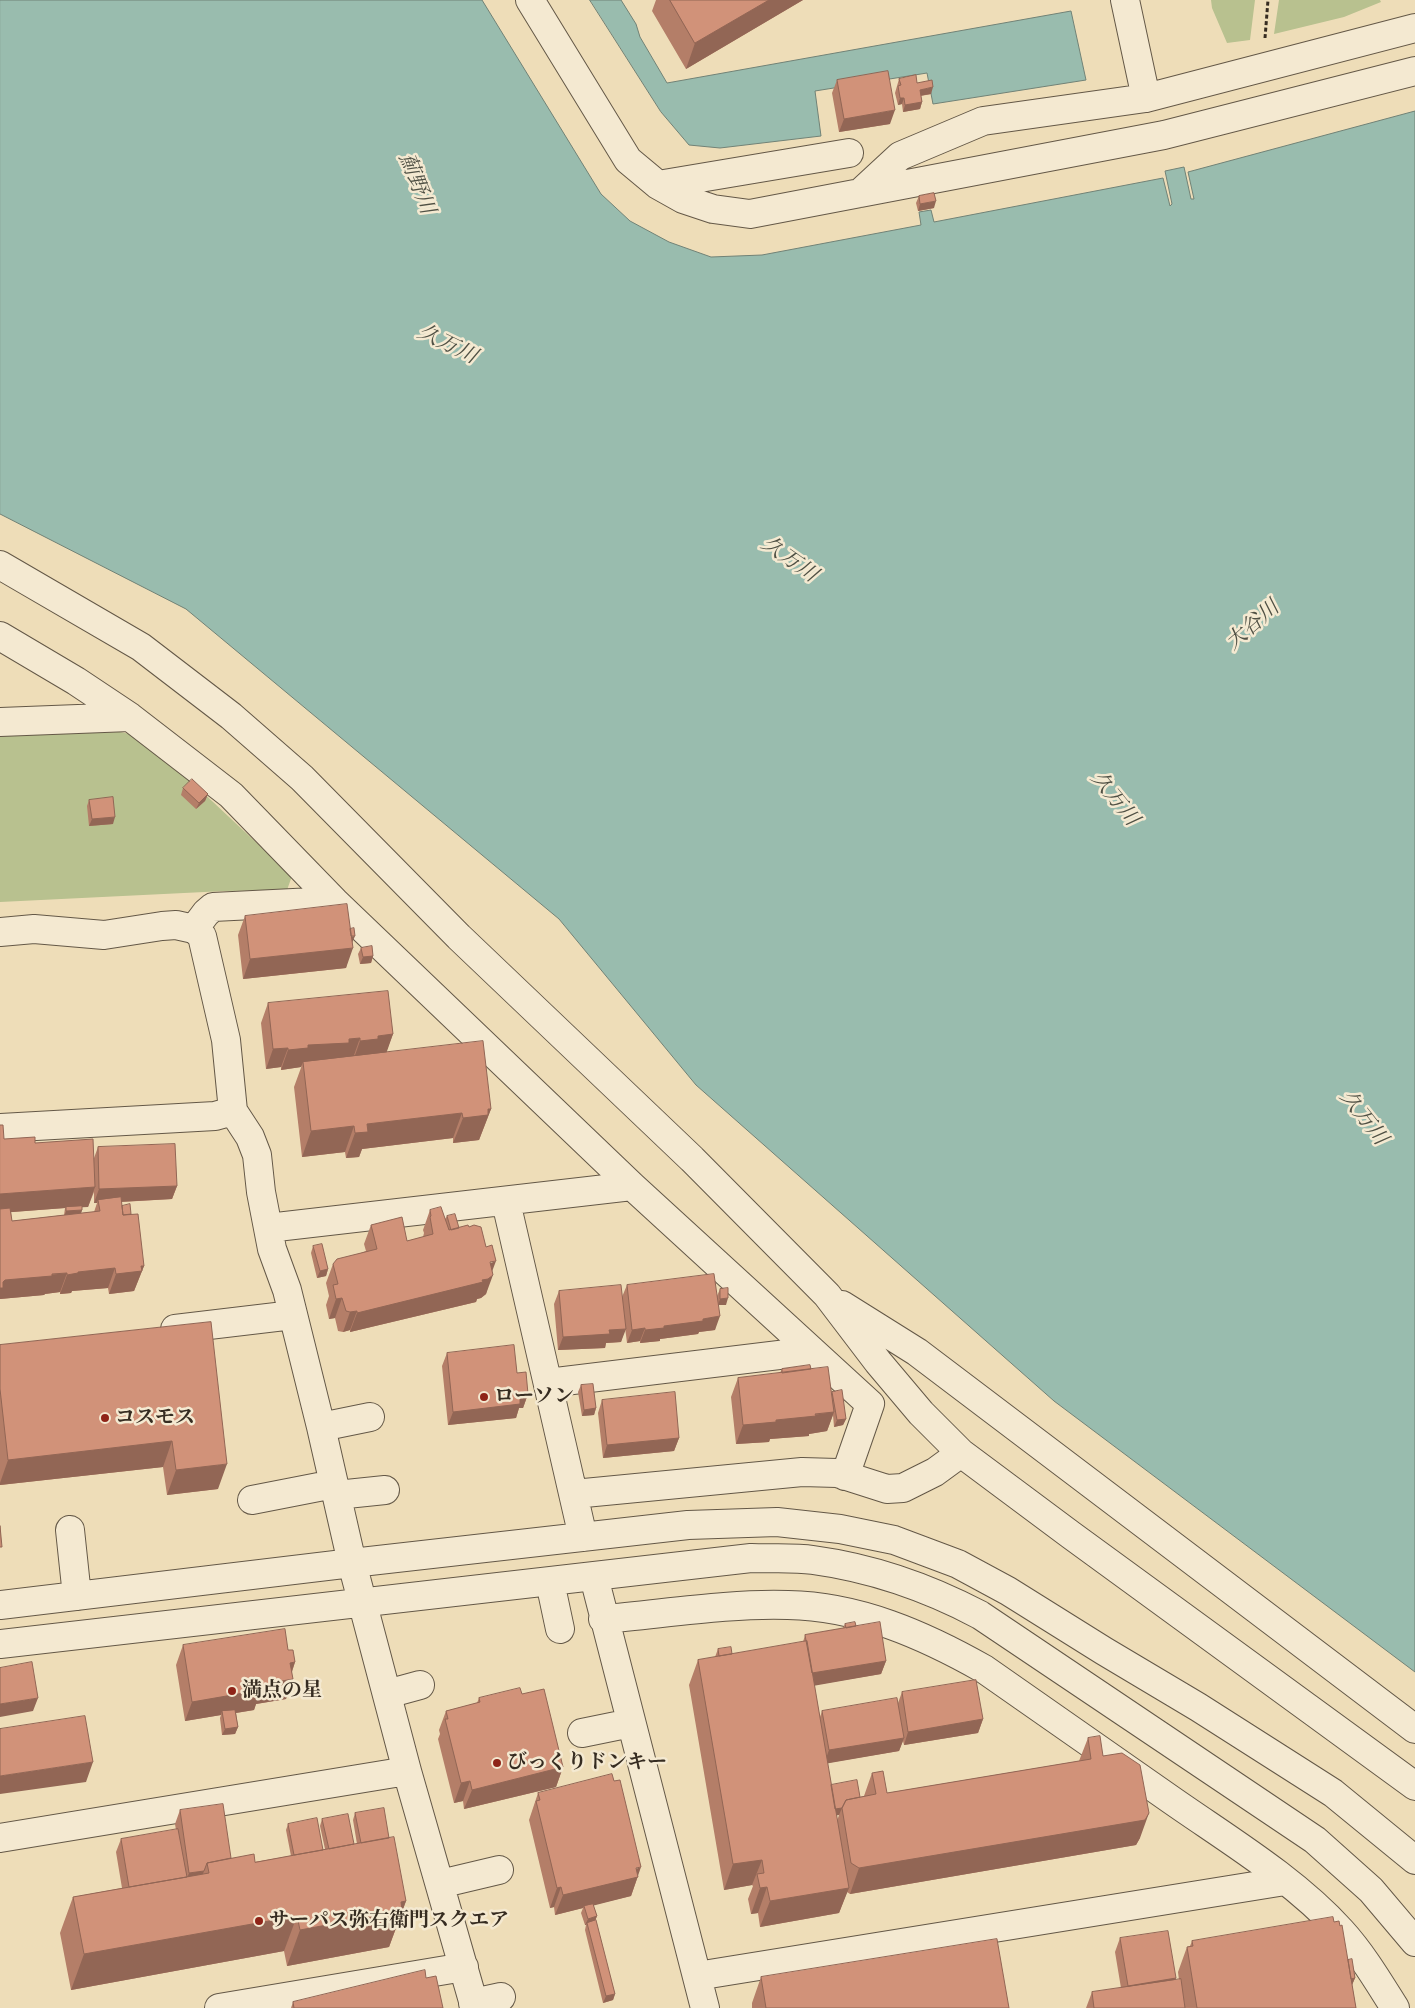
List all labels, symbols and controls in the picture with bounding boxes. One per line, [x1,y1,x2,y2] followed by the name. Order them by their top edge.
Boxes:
[393,150,439,218] water label: 薊野川
[413,320,481,370] water label: 久万川
[756,532,822,588] water label: 久万川
[1221,596,1285,656] water label: 大谷川
[1084,767,1144,831] water label: 久万川
[1334,1085,1392,1151] water label: 久万川
[494,1385,574,1409] place label: ローソン
[478,1391,490,1403] marker: ローソン
[115,1406,195,1430] place label: コスモス
[99,1412,111,1424] marker: コスモス
[242,1679,322,1703] place label: 満点の星
[226,1685,238,1697] marker: 満点の星
[507,1751,667,1775] place label: びっくりドンキー
[491,1757,503,1769] marker: びっくりドンキー
[269,1909,509,1933] place label: サーパス弥右衛門スクエア
[253,1915,265,1927] marker: サーパス弥右衛門スクエア

